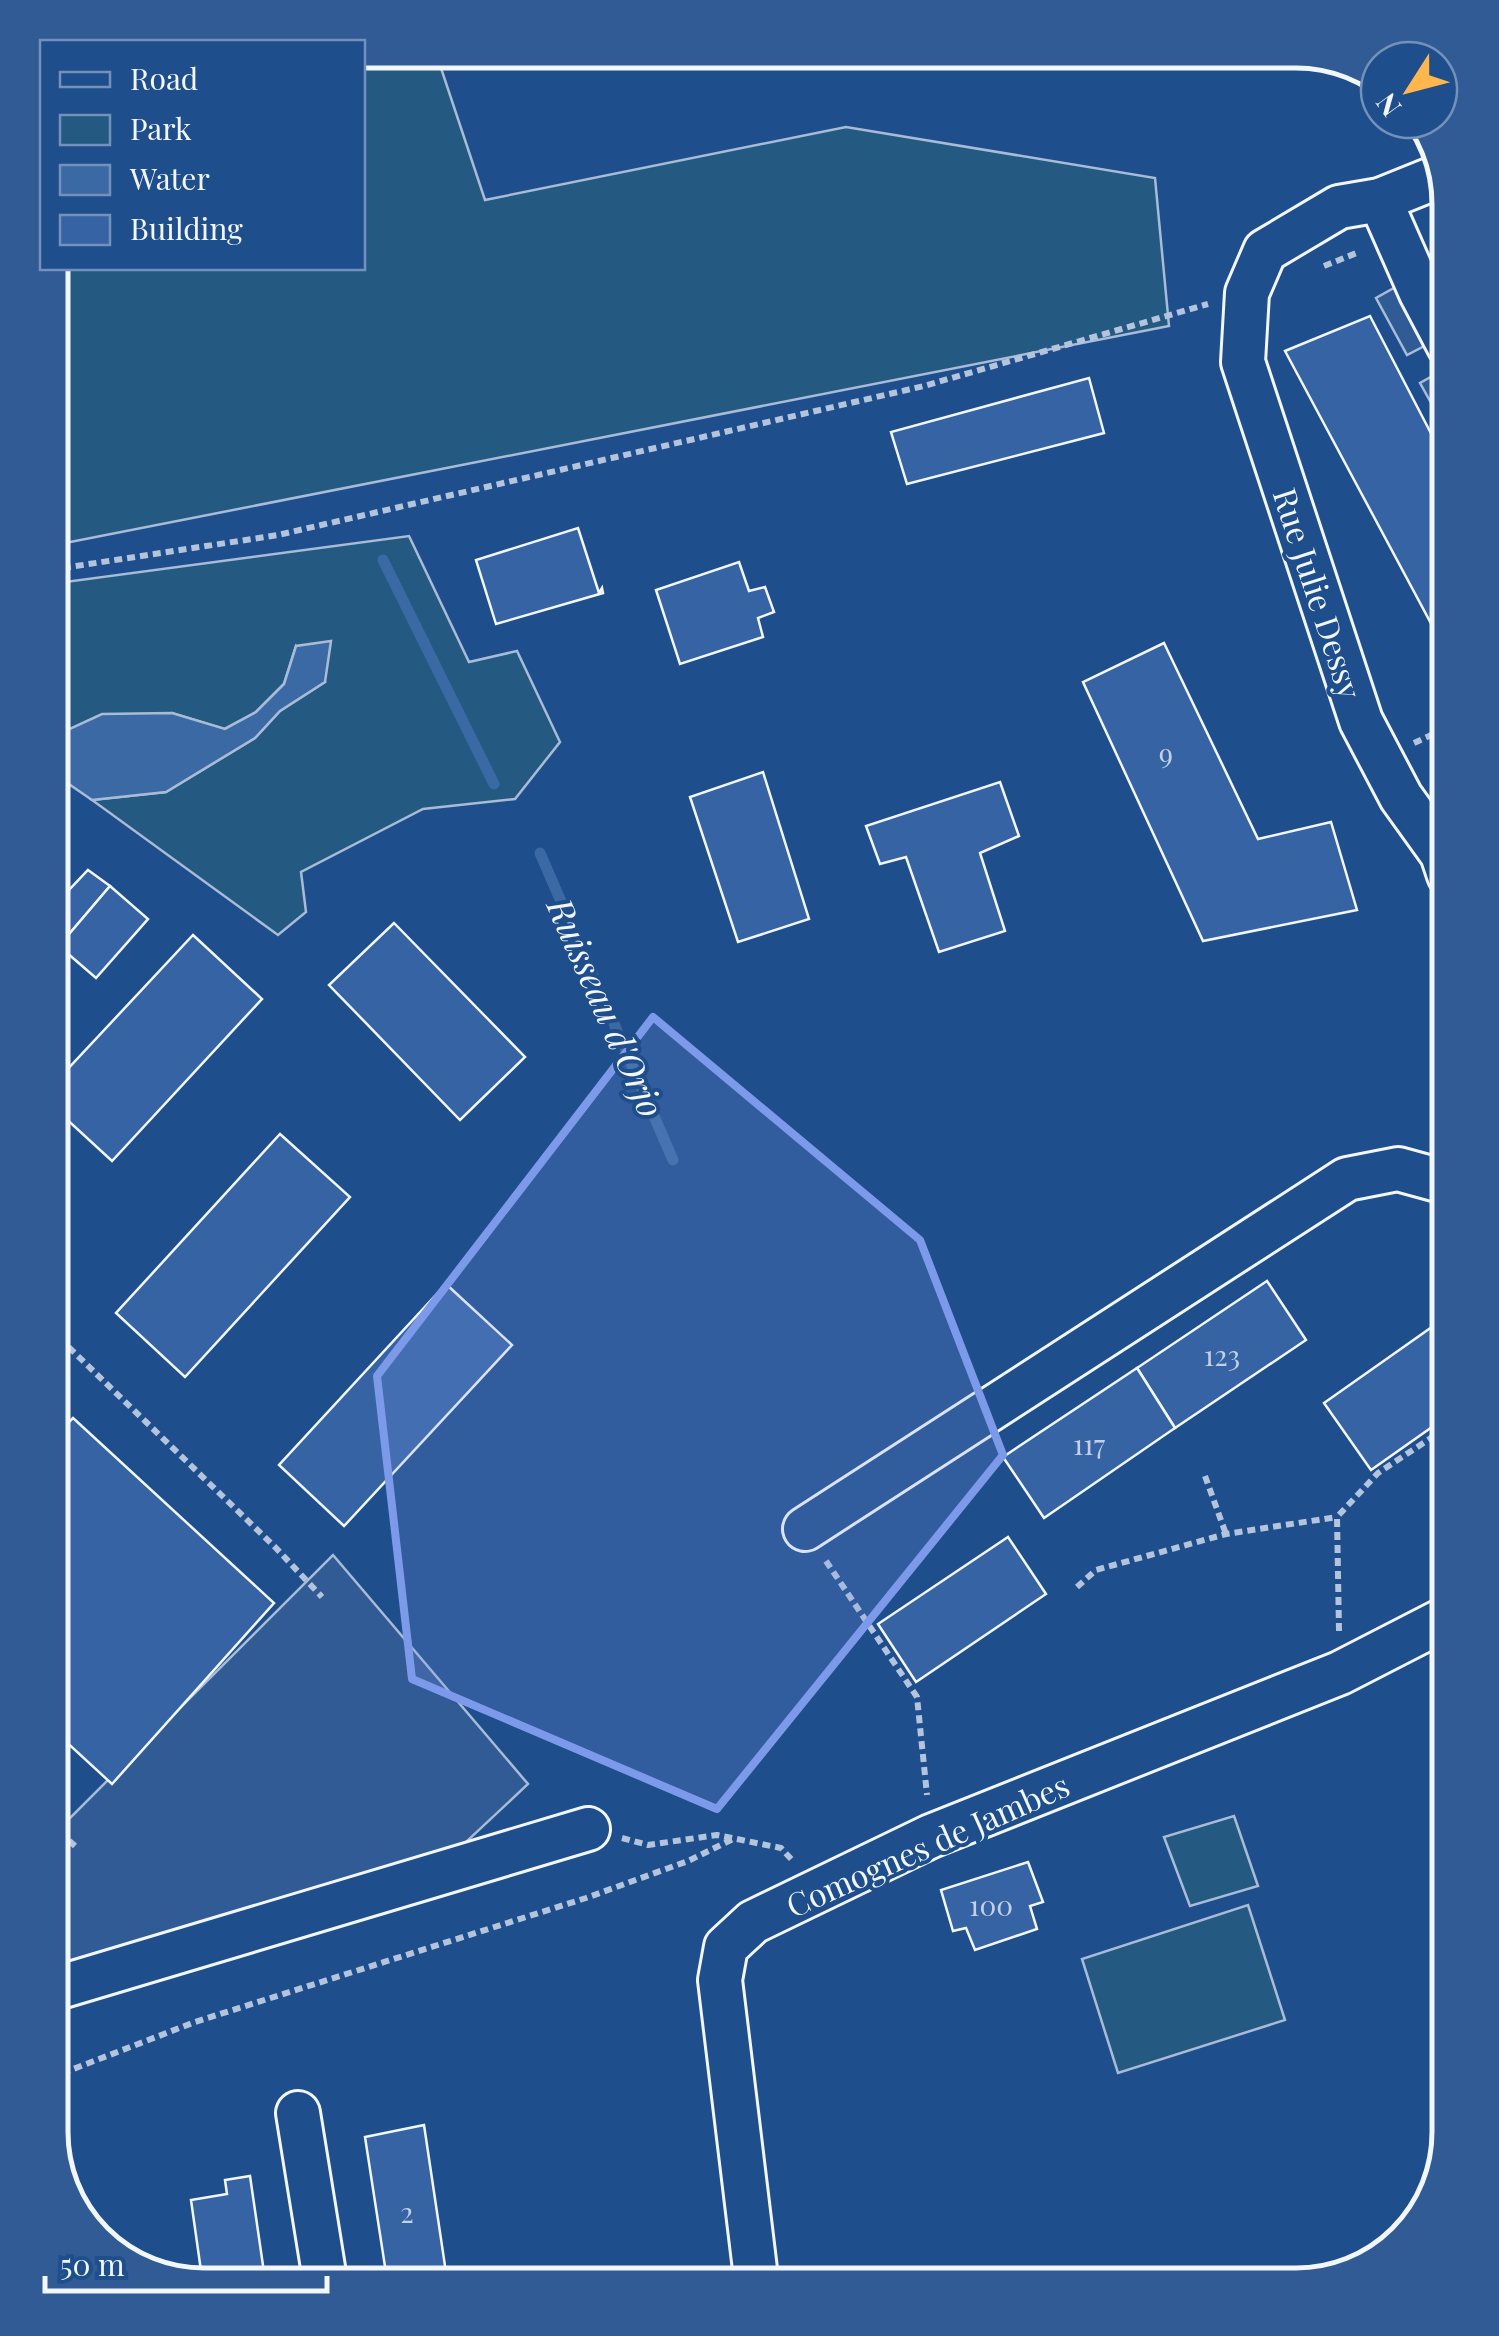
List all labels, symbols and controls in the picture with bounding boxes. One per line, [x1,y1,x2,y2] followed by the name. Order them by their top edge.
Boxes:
[40,40,365,270] legend
[1359,40,1459,140] north arrow
[130,58,198,98] text: Road
[1367,87,1408,125] text: N
[130,108,192,148] text: Park
[129,158,210,198] text: Water
[130,208,243,248] text: Building
[1265,482,1373,704] street label: Rue Julie Dessy
[1159,734,1173,771] house number: 9
[537,888,676,1124] water label: Ruisseau d'Orjo
[1204,1336,1240,1373] house number: 123
[1073,1425,1106,1462] house number: 117
[779,1762,1075,1926] street label: Comognes de Jambes
[969,1886,1013,1923] house number: 100
[400,2193,414,2230] house number: 2
[45,2231,328,2293] scale bar
[60,2244,125,2284] text: 50 m

